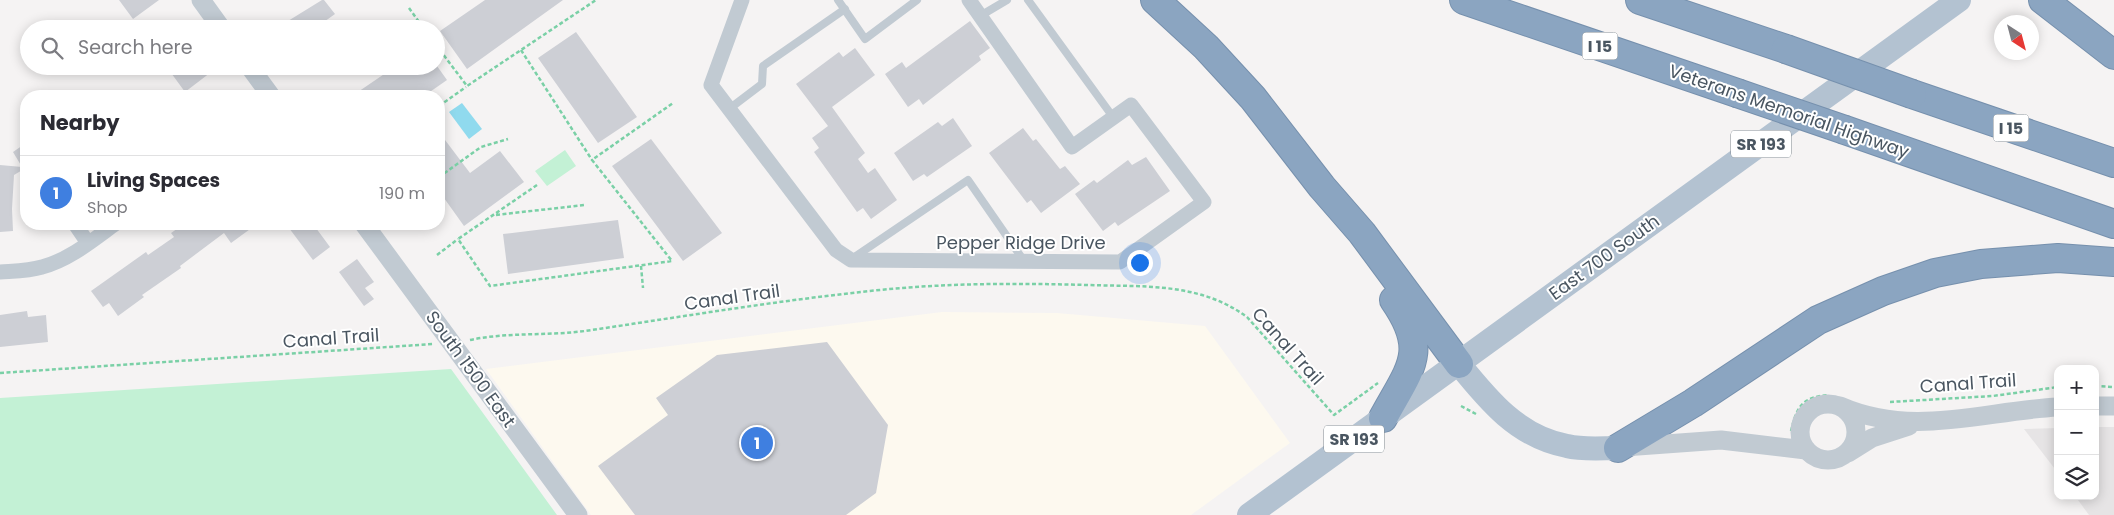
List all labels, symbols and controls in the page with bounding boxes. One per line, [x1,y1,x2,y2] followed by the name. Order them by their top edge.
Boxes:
[1994,15,2039,60] north arrow
[20,20,445,75] search box
[1582,32,1618,59] road number: I 15
[38,34,66,62] icon: search
[78,34,192,61] text: Search here
[1666,58,1912,164] street label: Veterans Memorial Highway
[40,108,120,137] text: Nearby
[1994,115,2028,142] road number: I 15
[1731,130,1791,158] road number: SR 193
[87,167,220,194] text: Living Spaces
[53,182,59,205] text: 1
[379,182,425,205] text: 190 m
[87,196,128,219] text: Shop
[1544,208,1664,306] street label: East 700 South
[936,230,1106,255] street label: Pepper Ridge Drive
[1127,250,1153,276] your location
[682,278,782,316] street label: Canal Trail
[1246,302,1330,390] street label: Canal Trail
[420,306,522,432] street label: South 1500 East
[282,322,380,354] street label: Canal Trail
[2054,365,2099,500] map controls
[2054,365,2099,410] button: +
[1919,367,2017,399] street label: Canal Trail
[2054,410,2099,455] button: −
[741,424,773,462] pin: 1
[1324,426,1384,452] road number: SR 193
[2054,455,2099,500] button: layers

